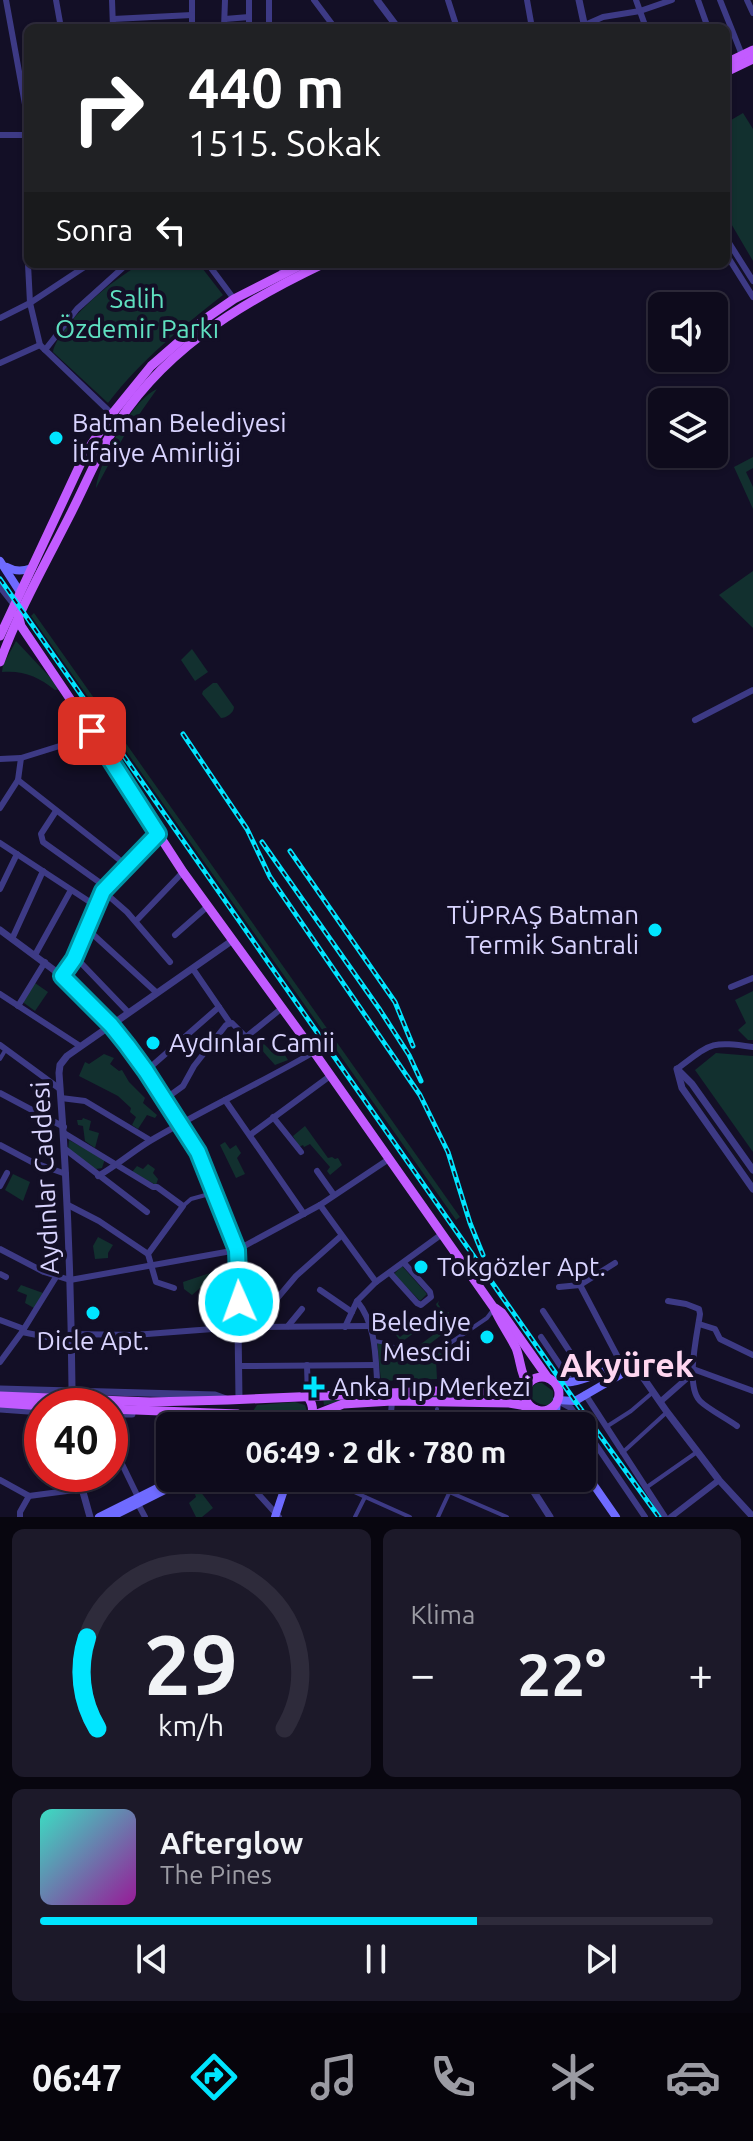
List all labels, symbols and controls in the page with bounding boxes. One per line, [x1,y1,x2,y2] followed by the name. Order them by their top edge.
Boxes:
[56,56,160,160] icon: right
[188,56,344,119] text: 440 m
[188,122,381,163] text: 1515. Sokak
[149,208,193,252] icon: left
[56,213,133,247] text: Sonra
[55,284,219,343] park label: Salih Özdemir Parkı
[648,292,728,468] map controls
[648,292,728,372] button: sound
[648,388,728,468] button: layers
[72,408,287,467] place label: Batman Belediyesi İtfaiye Amirliği
[47,429,65,447] marker: Batman Belediyesi İtfaiye Amirliği
[58,697,126,765] pin
[70,709,114,753] icon: arrive
[447,900,639,959] place label: TÜPRAŞ Batman Termik Santrali
[646,921,664,939] marker: TÜPRAŞ Batman Termik Santrali
[169,1028,335,1057] place label: Aydınlar Camii
[144,1034,162,1052] marker: Aydınlar Camii
[25,1081,64,1275] street label: Aydınlar Caddesi
[437,1252,606,1281] place label: Tokgözler Apt.
[412,1258,430,1276] marker: Tokgözler Apt.
[197,1260,281,1344] position arrow
[84,1304,102,1322] marker: Dicle Apt.
[371,1307,471,1366] place label: Belediye Mescidi
[37,1326,149,1355] place label: Dicle Apt.
[478,1328,496,1346] marker: Belediye Mescidi
[560,1345,694,1383] district label: Akyürek
[332,1372,531,1401] place label: Anka Tıp Merkezi
[303,1376,325,1398] marker: Anka Tıp Merkezi
[24,1388,128,1492] speed limit sign: 40
[246,1435,506,1469] text: 06:49 · 2 dk · 780 m
[411,1600,475,1629] text: Klima
[144,1617,238,1711] text: 29
[517,1640,606,1707] text: 22°
[411,1649,435,1698] text: −
[688,1649,713,1698] text: +
[158,1709,224,1741] text: km/h
[160,1826,303,1860] text: Afterglow
[160,1860,272,1889] text: The Pines
[130,1937,174,1981] icon: previous
[354,1937,398,1981] icon: pause
[579,1937,623,1981] icon: next
[186,2049,242,2105] icon: directions
[306,2049,362,2105] icon: music
[425,2049,481,2105] icon: phone
[545,2049,601,2105] icon: climate
[665,2049,721,2105] icon: car
[32,2057,122,2098] text: 06:47

